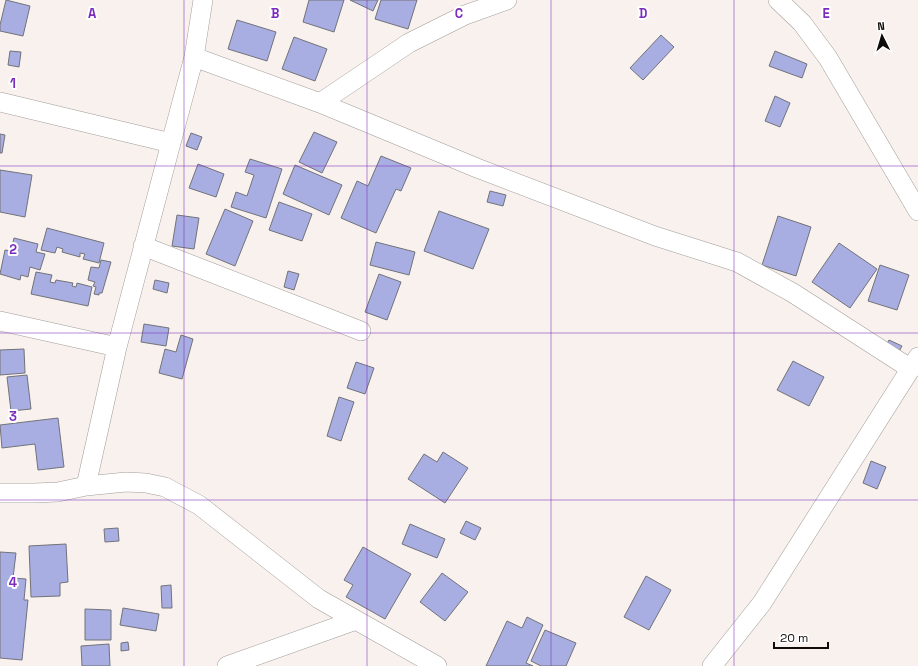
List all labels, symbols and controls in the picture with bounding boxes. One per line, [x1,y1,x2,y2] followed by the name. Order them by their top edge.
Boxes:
[88,5,97,22] text: A
[271,5,280,22] text: B
[455,5,463,22] text: C
[639,5,648,22] text: D
[822,5,830,22] text: E
[862,16,902,56] north arrow
[877,19,885,33] text: N
[10,75,16,92] text: 1
[9,241,17,258] text: 2
[9,408,17,425] text: 3
[9,574,17,591] text: 4
[774,624,828,650] scale bar
[780,630,808,646] text: 20 m

